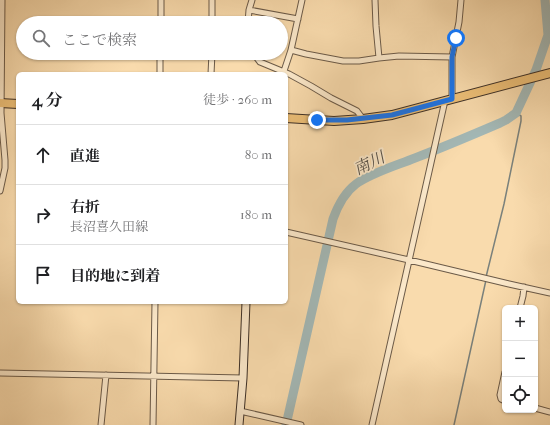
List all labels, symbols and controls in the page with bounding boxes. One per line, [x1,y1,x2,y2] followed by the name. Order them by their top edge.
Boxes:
[16,16,288,60] search box
[30,27,52,49] icon: search
[447,29,465,47] route start
[62,31,137,49] text: ここで検索
[32,90,63,110] text: 4 分
[203,92,272,107] text: 徒歩 · 260 m
[308,111,326,129] route end
[32,144,54,166] icon: ahead
[70,147,100,165] text: 直進
[245,147,272,162] text: 80 m
[350,147,389,179] water label: 南川
[70,198,100,216] text: 右折
[32,204,54,226] icon: right
[240,207,272,222] text: 180 m
[70,219,148,234] text: 長沼喜久田線
[32,264,54,286] icon: arrive
[70,267,160,285] text: 目的地に到着
[502,305,538,413] map controls
[502,305,538,341] button: +
[502,341,538,377] button: −
[502,377,538,413] button: locate

